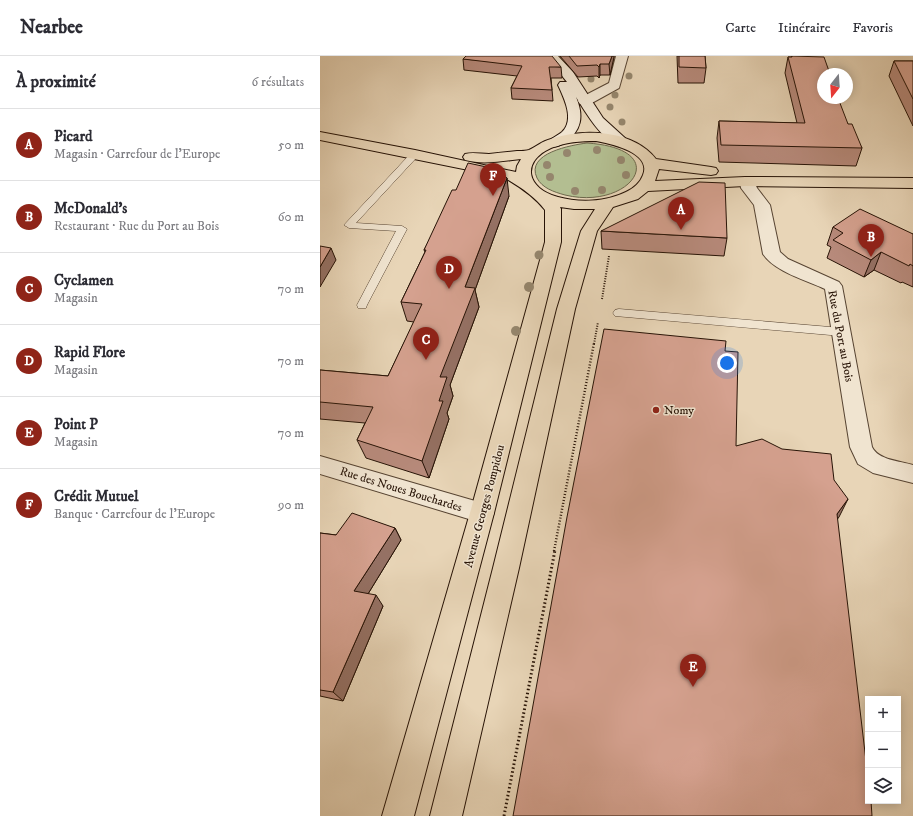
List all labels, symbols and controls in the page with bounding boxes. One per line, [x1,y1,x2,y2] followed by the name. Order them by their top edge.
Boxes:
[20,16,83,39] text: Nearbee
[725,19,756,37] text: Carte
[778,19,831,37] text: Itinéraire
[853,19,893,37] text: Favoris
[817,68,853,104] north arrow
[16,71,96,93] text: À proximité
[252,74,304,90] text: 6 résultats
[54,127,92,146] text: Picard
[25,137,33,153] text: A
[278,137,304,153] text: 50 m
[54,146,220,162] text: Magasin · Carrefour de l'Europe
[480,163,506,196] pin: F
[668,197,694,230] pin: A
[54,199,127,218] text: McDonald's
[25,209,33,225] text: B
[278,209,304,225] text: 60 m
[54,218,219,234] text: Restaurant · Rue du Port au Bois
[858,224,884,257] pin: B
[436,256,462,289] pin: D
[54,271,114,290] text: Cyclamen
[25,281,33,297] text: C
[278,281,304,297] text: 70 m
[824,289,857,383] street label: Rue du Port au Bois
[54,290,98,306] text: Magasin
[413,327,439,360] pin: C
[54,343,125,362] text: Rapid Flore
[24,353,34,369] text: D
[278,353,304,369] text: 70 m
[717,353,737,373] your location
[54,362,98,378] text: Magasin
[664,403,694,418] place label: Nomy
[651,405,661,415] marker: Nomy
[54,415,98,434] text: Point P
[24,425,34,441] text: E
[278,425,304,441] text: 70 m
[54,434,98,450] text: Magasin
[461,443,508,569] street label: Avenue Georges Pompidou
[338,464,464,515] street label: Rue des Noues Bouchardes
[54,487,139,506] text: Crédit Mutuel
[25,497,33,513] text: F
[278,497,304,513] text: 90 m
[54,506,215,522] text: Banque · Carrefour de l'Europe
[680,654,706,687] pin: E
[865,696,901,804] map controls
[865,696,901,732] button: +
[865,732,901,768] button: −
[865,768,901,804] button: layers

